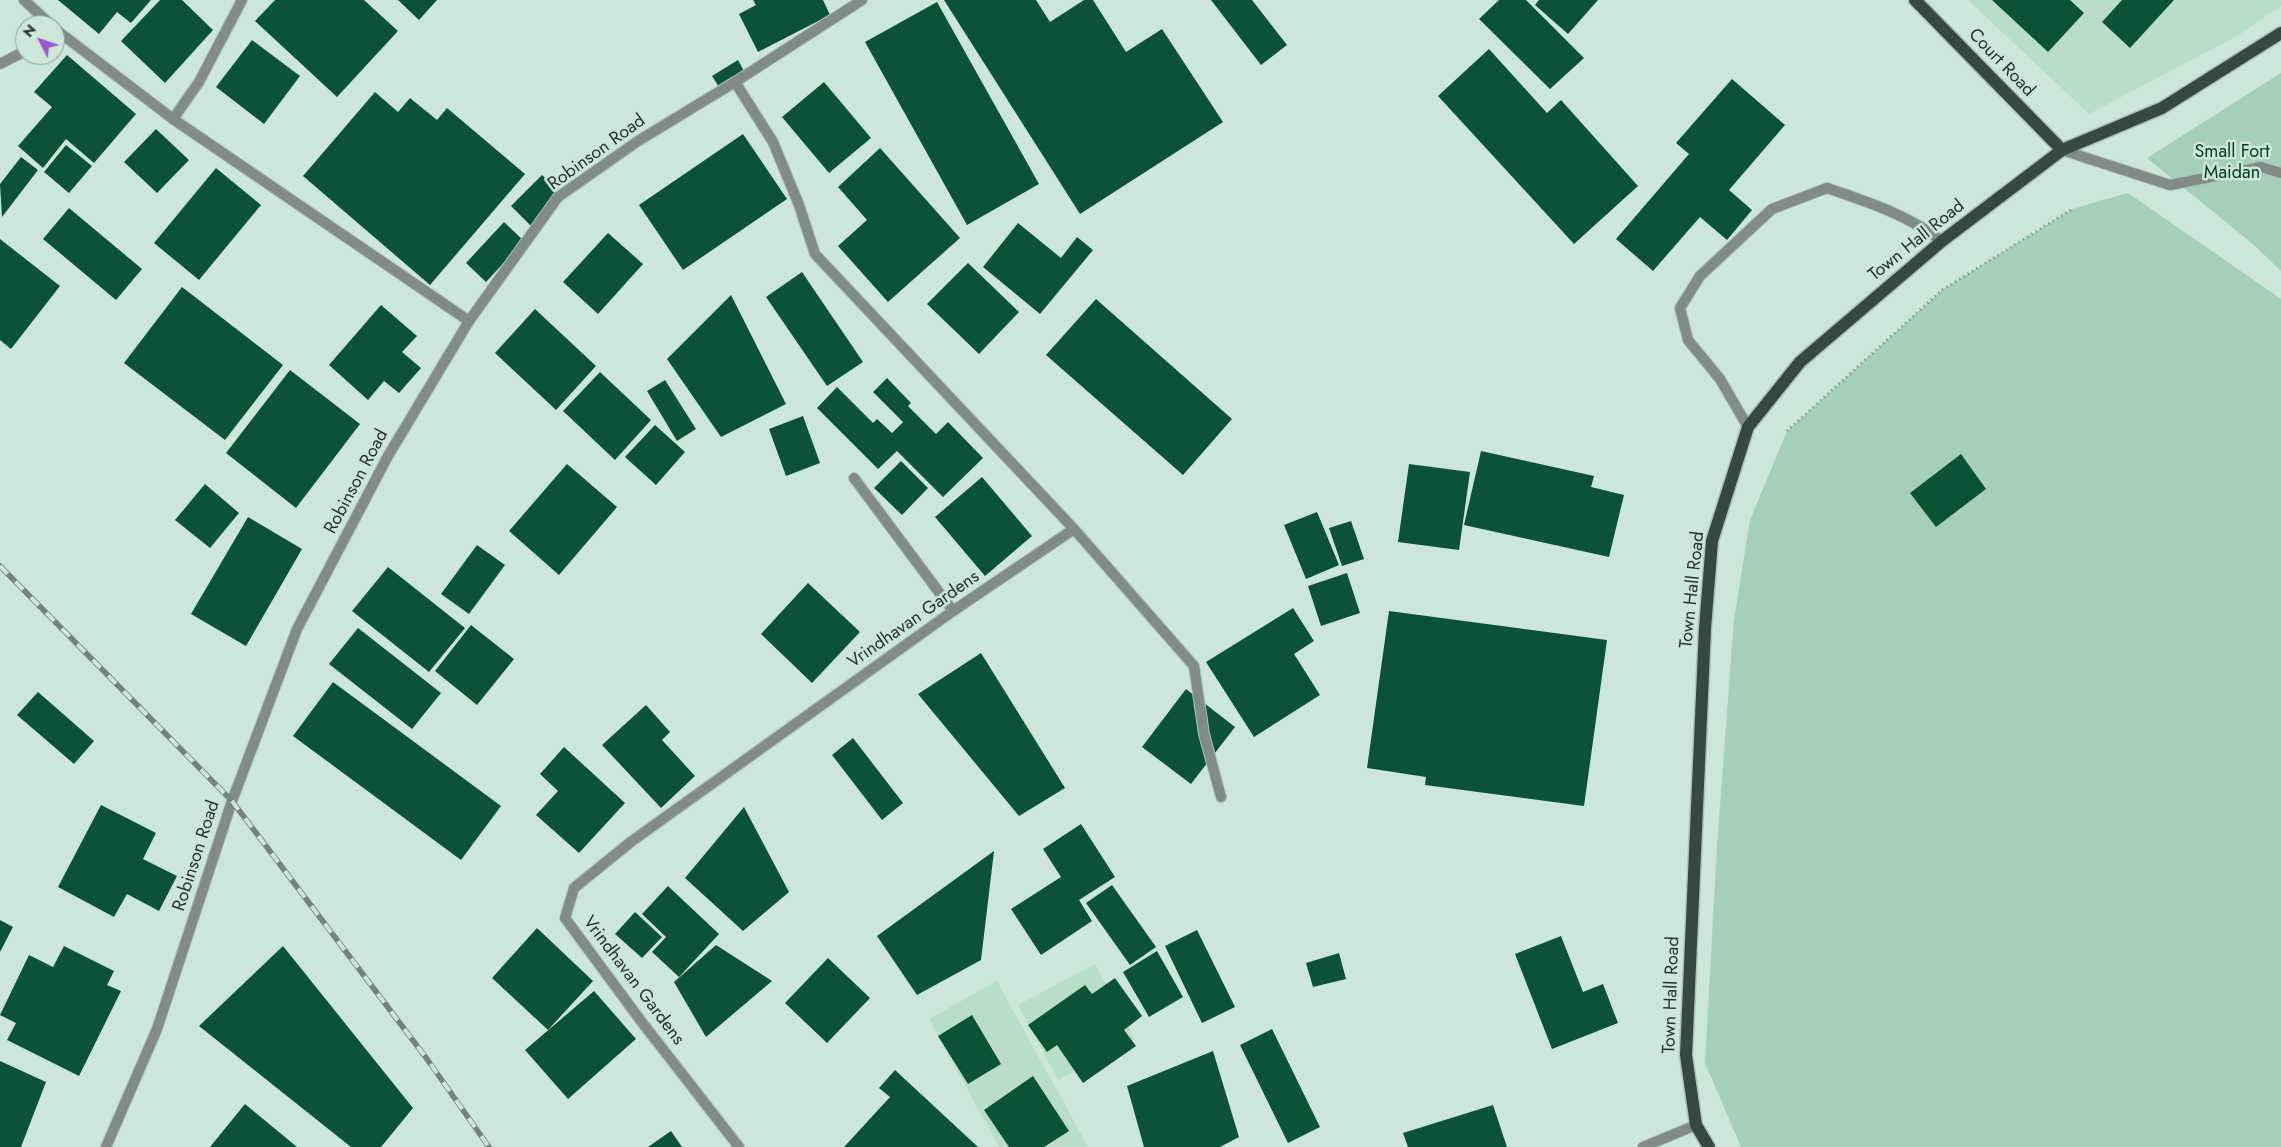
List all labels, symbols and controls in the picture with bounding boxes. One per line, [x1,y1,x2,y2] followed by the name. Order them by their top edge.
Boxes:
[15,15,65,65] north arrow
[18,20,41,42] text: N
[1963,24,2039,102] street label: Court Road
[544,110,650,196] street label: Robinson Road
[2194,142,2270,184] park label: Small Fort Maidan
[1865,196,1969,286] street label: Town Hall Road
[320,426,394,538] street label: Robinson Road
[1676,531,1710,649] street label: Town Hall Road
[844,567,984,673] street label: Vrindhavan Gardens
[169,798,225,914] street label: Robinson Road
[578,912,688,1050] street label: Vrindhavan Gardens
[1659,936,1685,1054] street label: Town Hall Road

